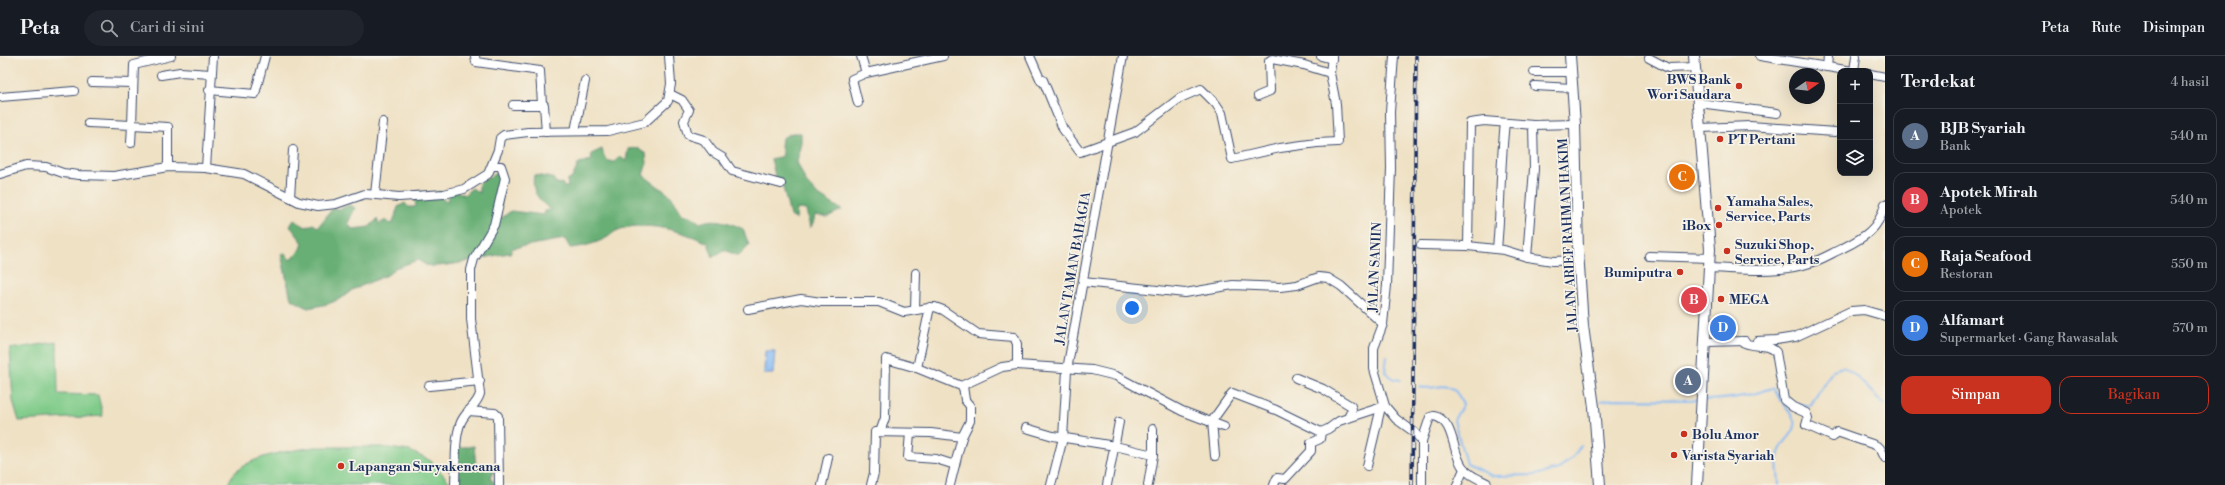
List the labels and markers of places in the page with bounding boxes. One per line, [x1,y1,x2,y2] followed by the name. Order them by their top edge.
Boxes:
[1646,72,1732,103] place label: BWS Bank Wori Saudara
[1734,81,1744,91] marker: BWS Bank Wori Saudara
[1728,132,1795,148] place label: PT Pertani
[1715,134,1725,144] marker: PT Pertani
[1669,162,1695,192] pin: C
[1726,194,1813,225] place label: Yamaha Sales, Service, Parts
[1713,203,1723,213] marker: Yamaha Sales, Service, Parts
[1682,218,1711,234] place label: iBox
[1714,220,1724,230] marker: iBox
[1735,237,1820,268] place label: Suzuki Shop, Service, Parts
[1722,246,1732,256] marker: Suzuki Shop, Service, Parts
[1604,265,1673,281] place label: Bumiputra
[1675,267,1685,277] marker: Bumiputra
[1681,285,1707,315] pin: B
[1729,292,1770,308] place label: MEGA
[1716,294,1726,304] marker: MEGA
[1710,313,1736,343] pin: D
[1675,366,1701,396] pin: A
[1692,427,1760,443] place label: Bolu Amor
[1679,429,1689,439] marker: Bolu Amor
[1681,448,1774,464] place label: Varista Syariah
[1669,450,1679,460] marker: Varista Syariah
[349,459,501,475] place label: Lapangan Suryakencana
[336,461,346,471] marker: Lapangan Suryakencana

